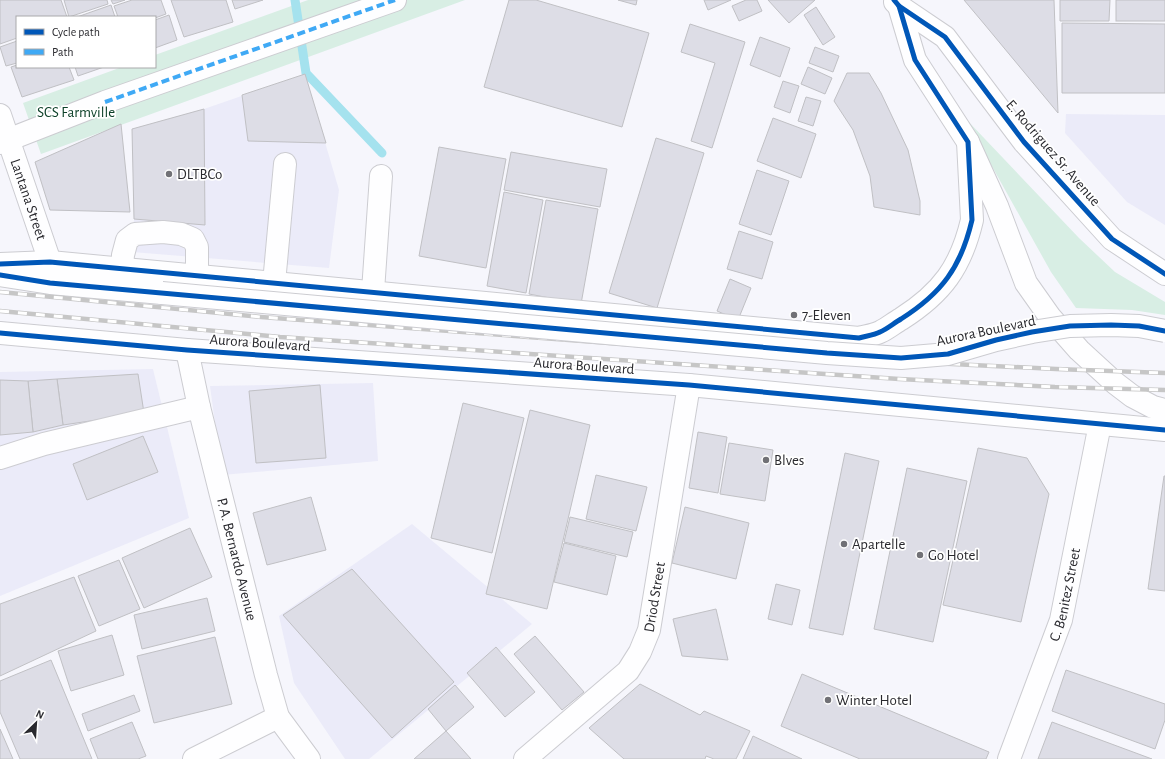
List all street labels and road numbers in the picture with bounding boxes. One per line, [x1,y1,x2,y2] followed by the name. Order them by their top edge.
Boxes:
[1003,97,1103,209] street label: E. Rodriguez Sr. Avenue
[8,157,49,242] street label: Lantana Street
[935,313,1037,349] street label: Aurora Boulevard
[209,332,311,354] street label: Aurora Boulevard
[533,355,635,377] street label: Aurora Boulevard
[214,496,260,622] street label: P. A. Bernardo Avenue
[1046,546,1083,643] street label: C. Benitez Street
[641,561,668,634] street label: Driod Street

